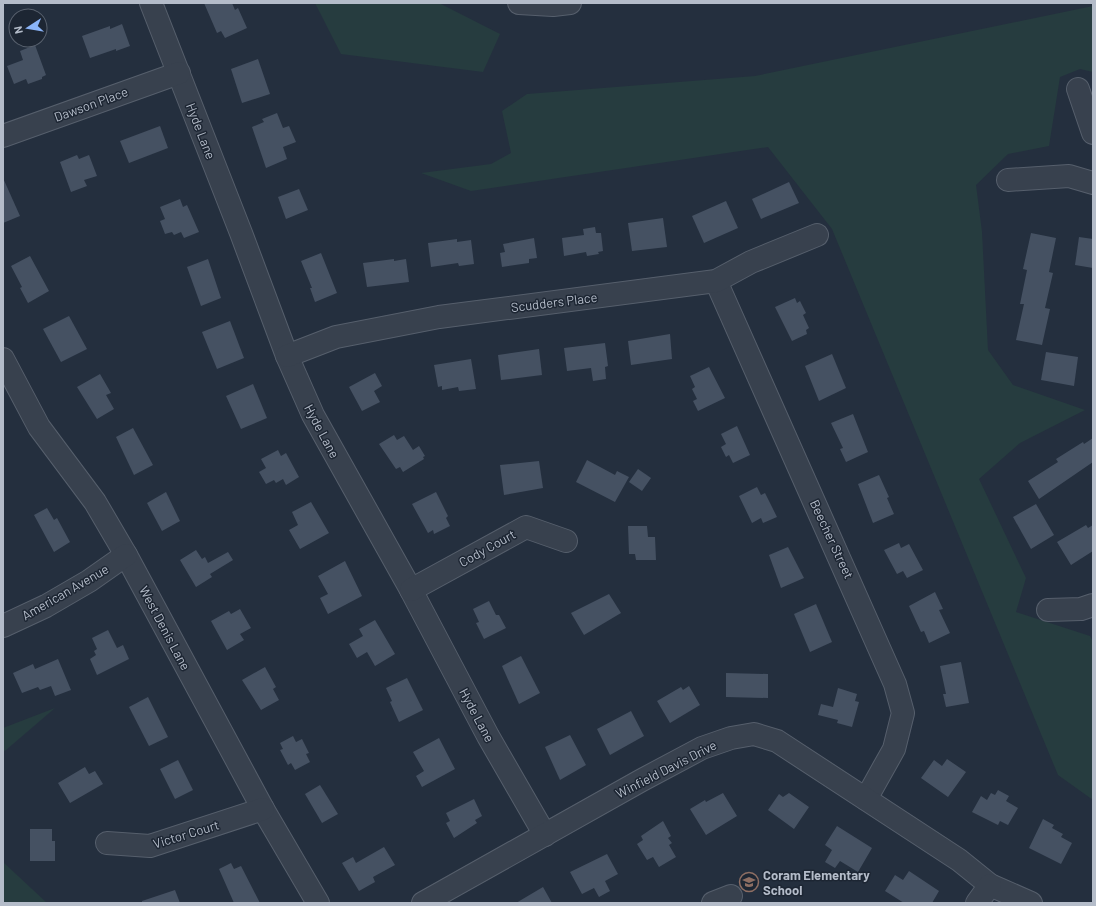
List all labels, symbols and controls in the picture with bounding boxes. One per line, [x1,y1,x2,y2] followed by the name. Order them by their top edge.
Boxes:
[8,8,48,48] north arrow
[11,25,25,35] text: N
[52,83,130,125] street label: Dawson Place
[183,101,219,161] street label: Hyde Lane
[510,289,598,315] street label: Scudders Place
[301,401,343,461] street label: Hyde Lane
[807,497,857,581] street label: Beecher Street
[456,526,518,570] street label: Cody Court
[19,561,111,623] street label: American Avenue
[136,583,194,673] street label: West Denis Lane
[456,685,498,745] street label: Hyde Lane
[613,737,719,801] street label: Winfield Davis Drive
[151,816,221,852] street label: Victor Court
[763,867,870,898] place label: Coram Elementary School
[738,871,760,893] school or university icon: Coram Elementary School

